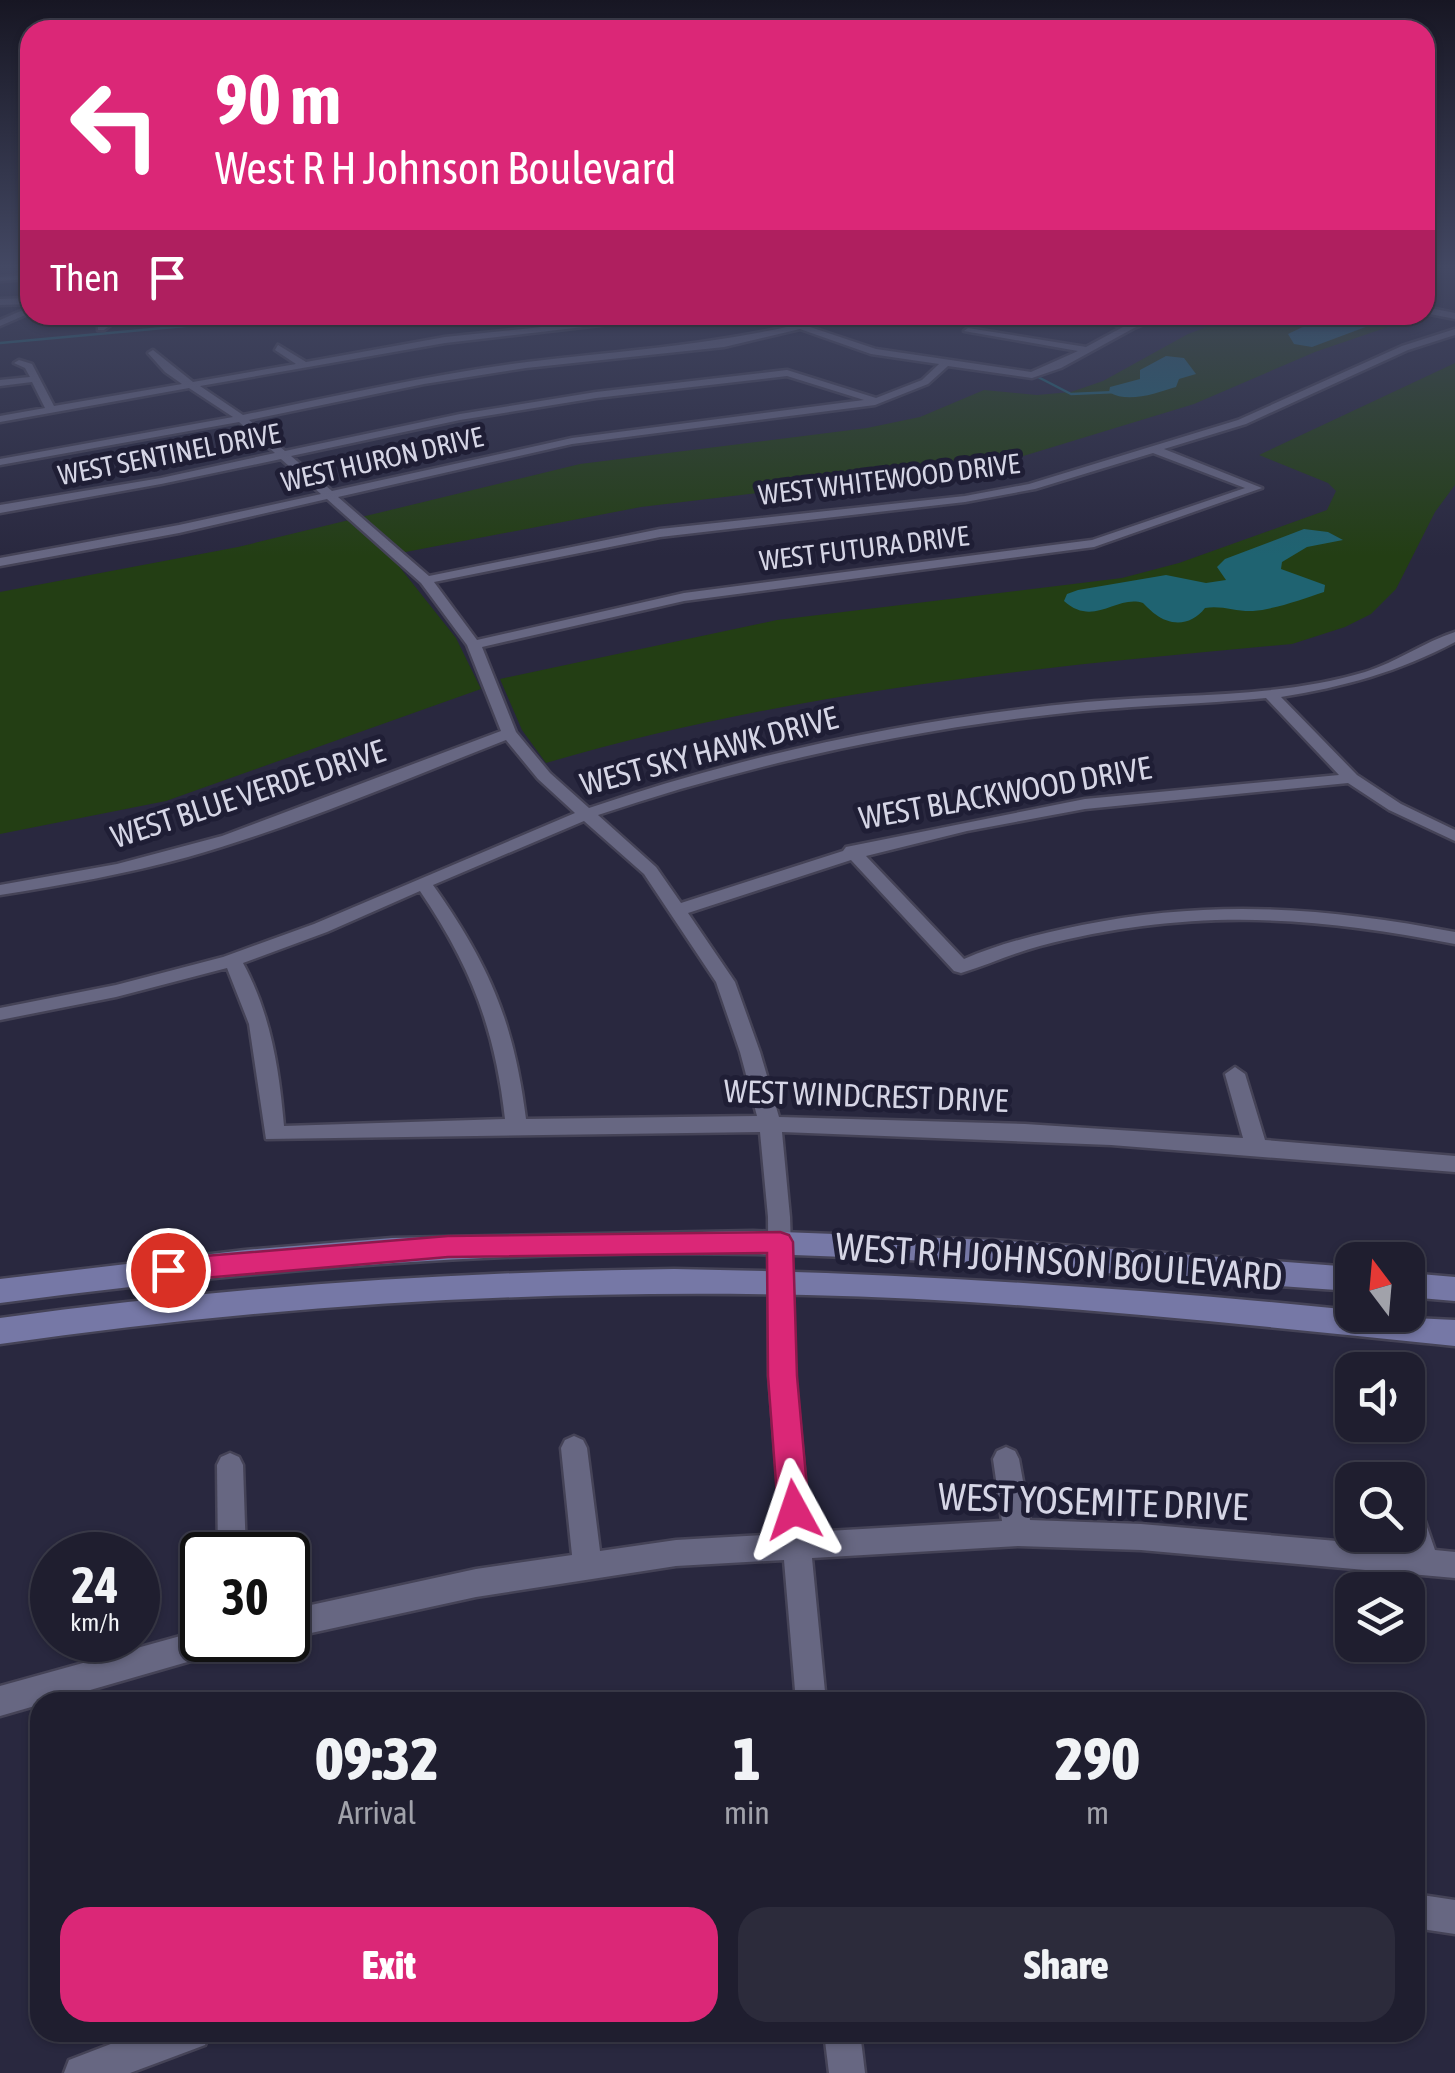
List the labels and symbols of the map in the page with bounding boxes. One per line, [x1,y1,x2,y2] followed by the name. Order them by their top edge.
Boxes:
[55,417,283,491] street label: WEST SENTINEL DRIVE
[278,420,486,498] street label: WEST HURON DRIVE
[757,447,1021,511] street label: WEST WHITEWOOD DRIVE
[757,519,971,577] street label: WEST FUTURA DRIVE
[576,698,842,803] street label: WEST SKY HAWK DRIVE
[106,732,390,855] street label: WEST BLUE VERDE DRIVE
[856,749,1154,836] street label: WEST BLACKWOOD DRIVE
[723,1072,1009,1119] street label: WEST WINDCREST DRIVE
[834,1224,1284,1299] street label: WEST R H JOHNSON BOULEVARD
[126,1228,211,1313] pin
[1335,1242,1425,1332] north arrow
[742,1458,846,1562] position arrow
[938,1475,1249,1528] street label: WEST YOSEMITE DRIVE
[180,1532,310,1662] speed limit sign: 30

